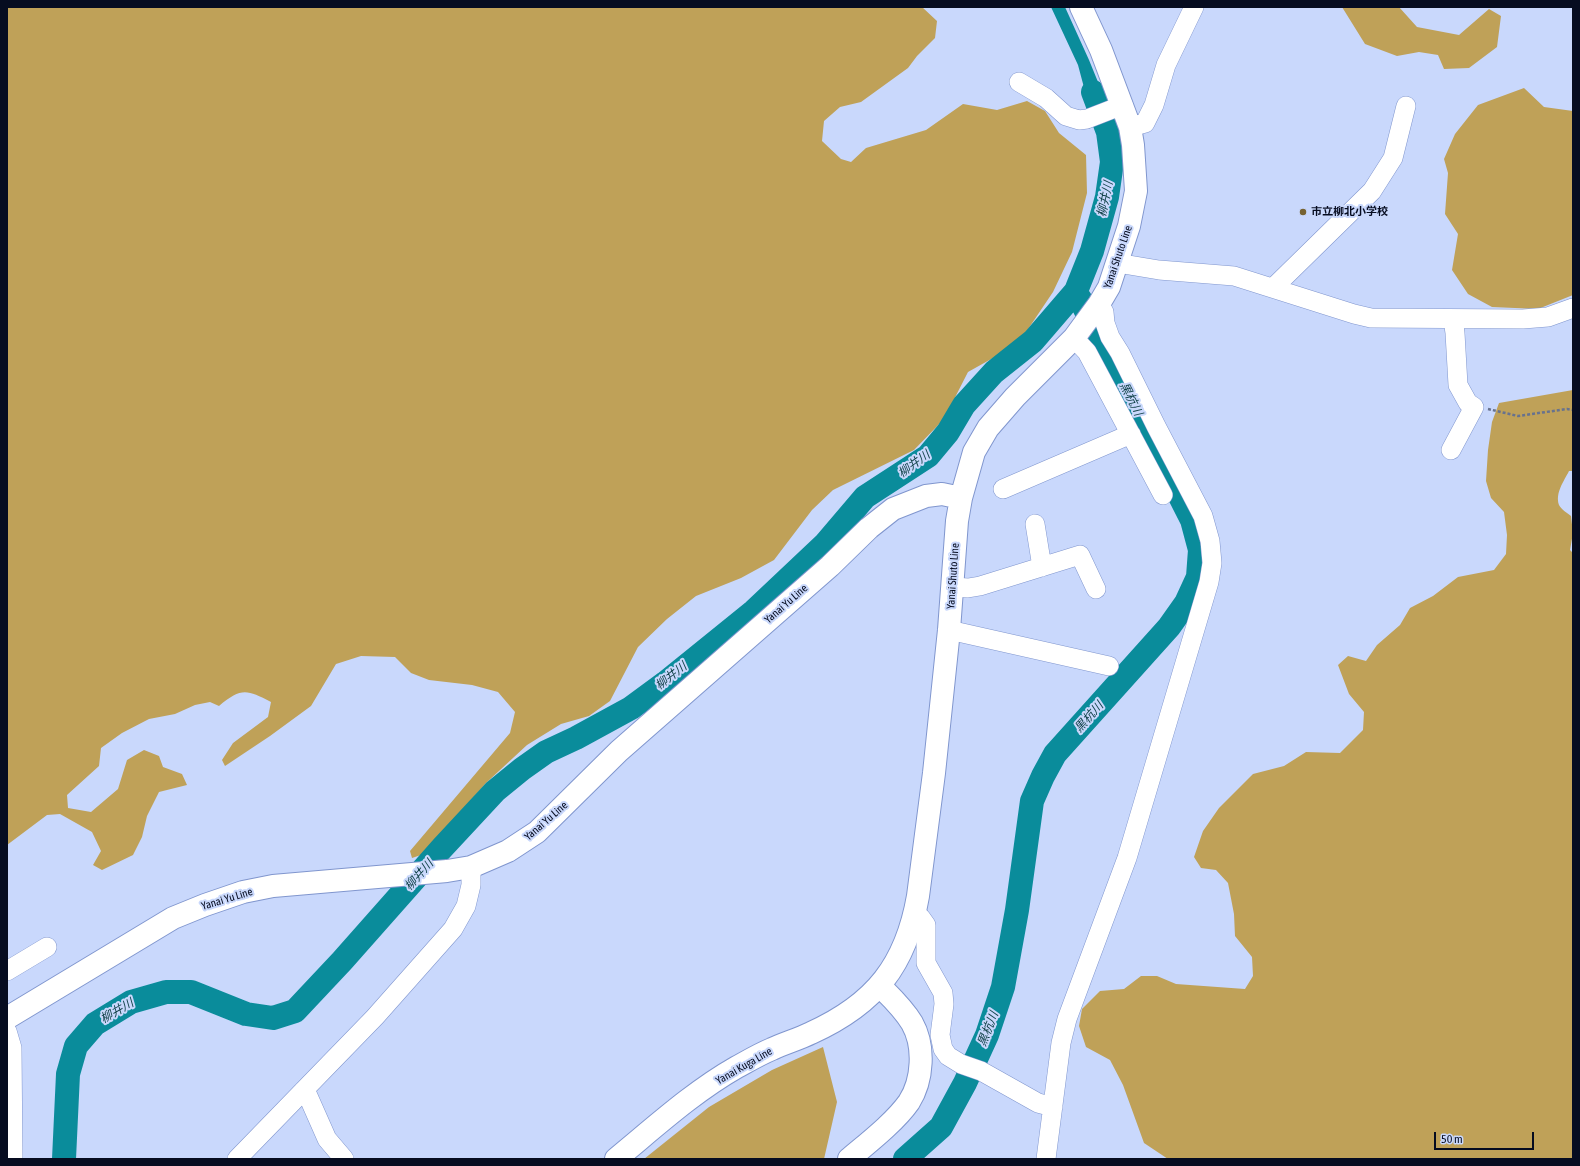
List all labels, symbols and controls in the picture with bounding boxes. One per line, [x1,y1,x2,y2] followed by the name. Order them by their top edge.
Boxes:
[1094,180,1116,218] water label: 柳井川
[1311,205,1388,219] place label: 市立柳北小学校
[1298,207,1308,217] marker: 市立柳北小学校
[1101,224,1135,290] street label: Yanai Shuto Line
[1116,380,1146,418] water label: 黒杭川
[895,448,933,480] water label: 柳井川
[944,543,962,609] street label: Yanai Shuto Line
[762,582,810,626] street label: Yanai Yu Line
[652,659,690,693] water label: 柳井川
[1072,699,1106,735] water label: 黒杭川
[522,799,570,843] street label: Yanai Yu Line
[402,857,436,893] water label: 柳井川
[200,885,254,913] street label: Yanai Yu Line
[98,996,136,1026] water label: 柳井川
[975,1010,1001,1048] water label: 黒杭川
[714,1045,774,1087] street label: Yanai Kuga Line
[1436,1124,1536,1150] scale bar
[1441,1132,1463,1146] text: 50 m

